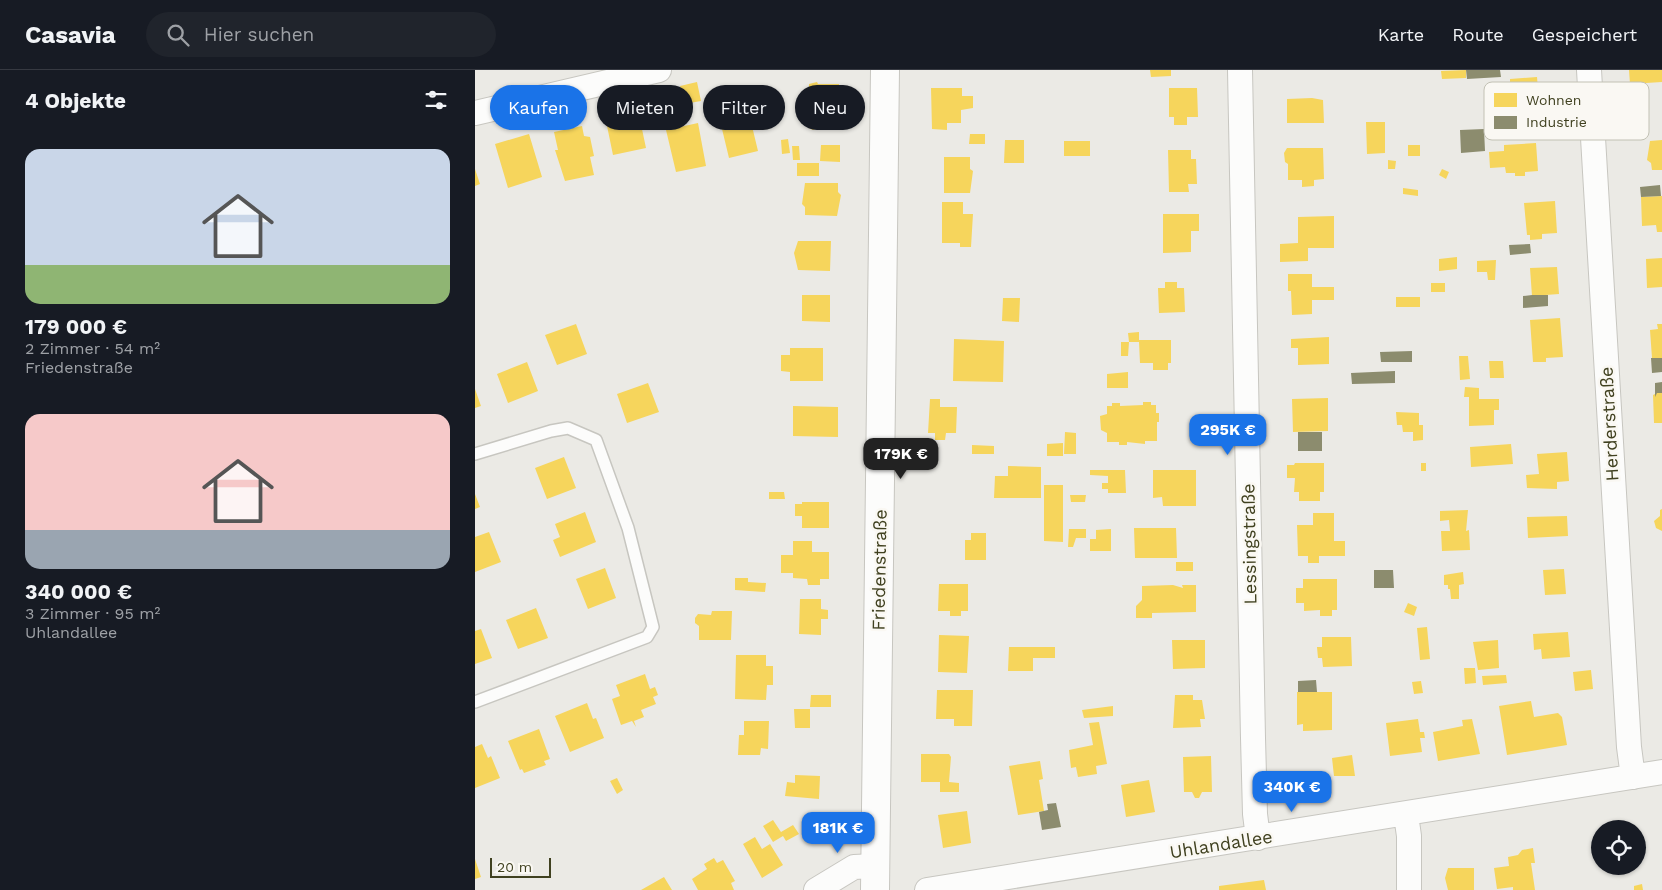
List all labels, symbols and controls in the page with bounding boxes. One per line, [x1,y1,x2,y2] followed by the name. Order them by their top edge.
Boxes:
[146,12,496,57] search box
[25,21,116,49] text: Casavia
[164,21,192,49] icon: search
[204,23,314,46] text: Hier suchen
[1378,24,1424,45] text: Karte
[1452,24,1504,45] text: Route
[1532,24,1637,45] text: Gespeichert
[1484,82,1649,140] legend
[490,85,587,130] chip: Kaufen
[597,85,693,130] chip: Mieten
[703,85,785,130] chip: Filter
[795,85,865,130] chip: Neu
[422,86,450,114] icon: filters
[25,88,126,113] text: 4 Objekte
[1526,92,1581,108] text: Wohnen
[1526,114,1587,130] text: Industrie
[193,181,283,271] icon: home
[25,314,127,339] text: 179 000 €
[25,339,160,358] text: 2 Zimmer · 54 m²
[25,358,133,377] text: Friedenstraße
[1596,366,1622,482] street label: Herderstraße
[1187,414,1269,456] pin: 295K €
[1200,420,1256,439] text: 295K €
[860,438,942,480] pin: 179K €
[874,444,928,463] text: 179K €
[193,446,283,536] icon: home
[1237,483,1261,605] street label: Lessingstraße
[867,509,891,631] street label: Friedenstraße
[25,579,132,604] text: 340 000 €
[25,604,160,623] text: 3 Zimmer · 95 m²
[25,623,117,642] text: Uhlandallee
[1251,770,1333,813] pin: 340K €
[1264,777,1320,796] text: 340K €
[797,812,879,854] pin: 181K €
[813,818,863,837] text: 181K €
[1591,820,1646,875] map controls
[1591,820,1646,875] button: locate
[1168,826,1274,862] street label: Uhlandallee
[490,855,551,878] scale bar
[497,859,532,875] text: 20 m

